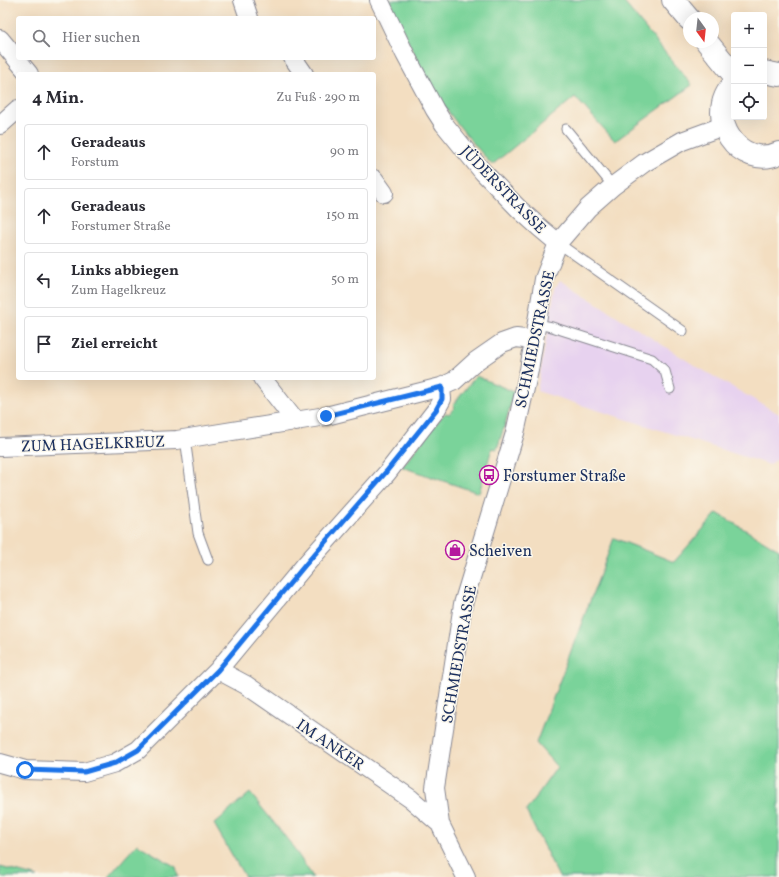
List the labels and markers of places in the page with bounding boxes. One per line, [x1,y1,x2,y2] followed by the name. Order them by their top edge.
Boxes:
[478,464,500,486] bus stop icon: Forstumer Straße
[503,466,626,488] place label: Forstumer Straße
[444,539,466,561] shop icon: Scheiven
[469,541,532,563] place label: Scheiven

